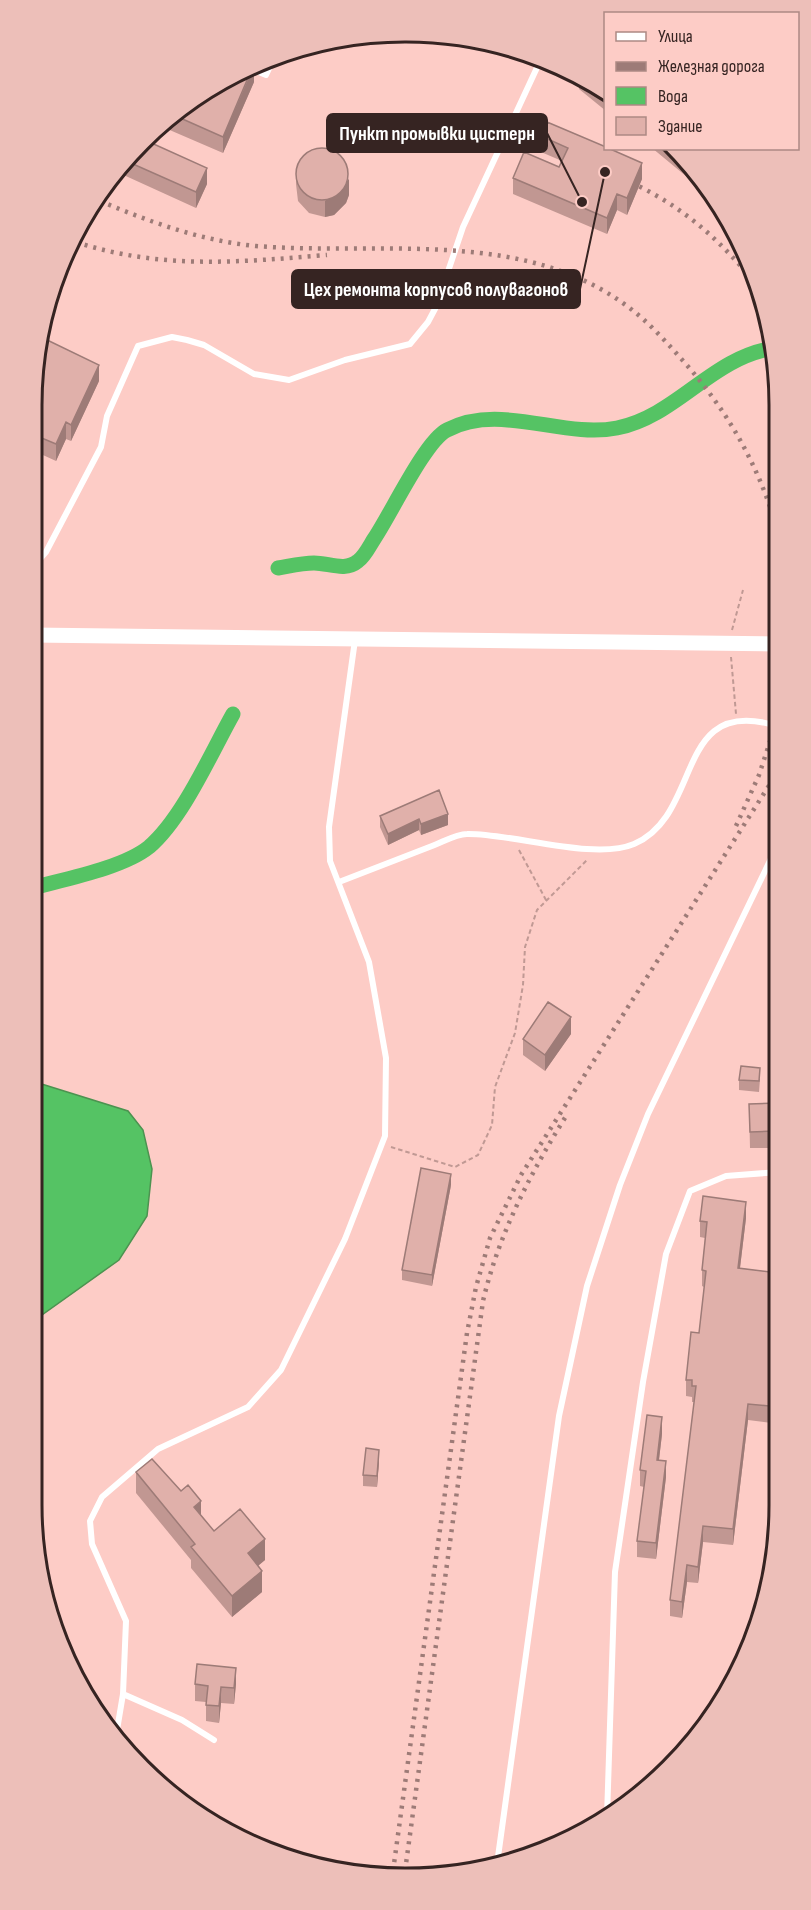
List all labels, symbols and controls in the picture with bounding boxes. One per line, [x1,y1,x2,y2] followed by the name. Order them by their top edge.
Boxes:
[604,12,799,150] legend
[658,26,693,47] text: Улица
[658,56,765,77] text: Железная дорога
[658,86,688,107] text: Вода
[327,114,547,152] callout: Пункт промывки цистерн
[658,116,703,137] text: Здание
[339,122,535,146] text: Пункт промывки цистерн
[292,270,580,308] callout: Цех ремонта корпусов полувагонов
[304,278,568,302] text: Цех ремонта корпусов полувагонов

